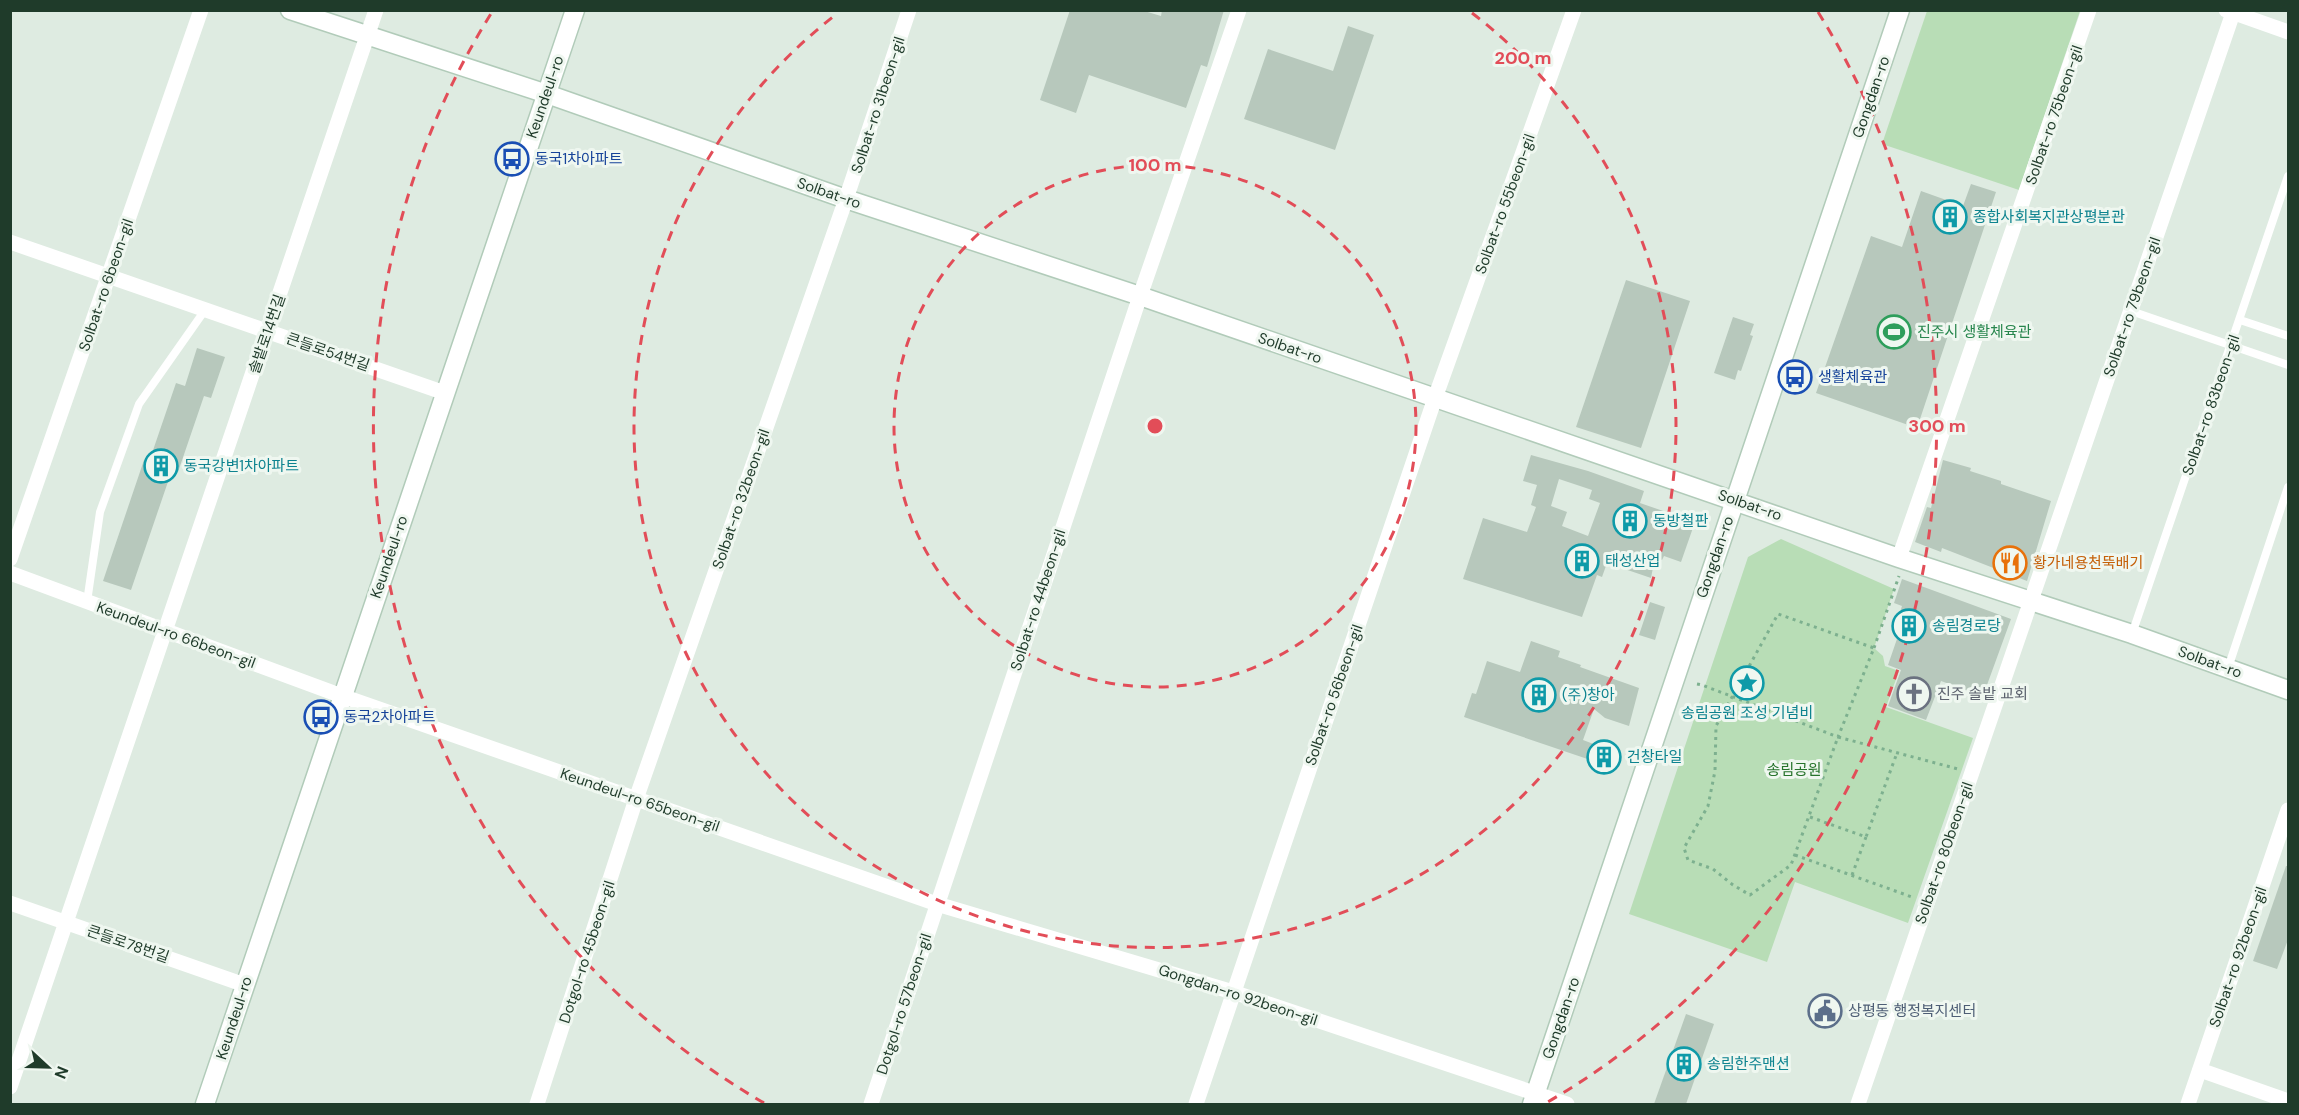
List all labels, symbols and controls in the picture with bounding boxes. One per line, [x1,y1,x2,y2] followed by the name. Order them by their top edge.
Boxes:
[846,34,910,176] street label: Solbat-ro 31beon-gil
[2021,43,2087,187] street label: Solbat-ro 75beon-gil
[1495,46,1551,70] text: 200 m
[522,53,569,141] street label: Keundeul-ro
[1848,53,1894,141] street label: Gongdan-ro
[1470,131,1540,277] street label: Solbat-ro 55beon-gil
[494,141,530,177] bus stop icon: 동국1차아파트
[535,149,623,169] place label: 동국1차아파트
[1128,153,1182,177] text: 100 m
[794,173,864,213] street label: Solbat-ro
[1932,199,1968,235] building icon: 종합사회복지관상평분관
[1973,207,2125,227] place label: 종합사회복지관상평분관
[74,216,138,354] street label: Solbat-ro 6beon-gil
[2099,235,2165,379] street label: Solbat-ro 79beon-gil
[244,292,290,376] street label: 솔밭로14번길
[1876,314,1912,350] sports icon: 진주시 생활체육관
[1917,322,2032,342] place label: 진주시 생활체육관
[283,328,373,376] street label: 큰들로54번길
[1255,328,1325,368] street label: Solbat-ro
[2178,332,2244,478] street label: Solbat-ro 83beon-gil
[1777,359,1813,395] bus stop icon: 생활체육관
[1818,367,1887,387] place label: 생활체육관
[1908,414,1966,438] text: 300 m
[1145,416,1165,436] centre of rings
[708,426,774,572] street label: Solbat-ro 32beon-gil
[143,448,179,484] building icon: 동국강변1차아파트
[184,456,299,476] place label: 동국강변1차아파트
[1715,485,1785,525] street label: Solbat-ro
[1612,503,1648,539] building icon: 동방철판
[1653,511,1708,531] place label: 동방철판
[366,513,413,601] street label: Keundeul-ro
[1692,513,1738,601] street label: Gongdan-ro
[1006,527,1070,673] street label: Solbat-ro 44beon-gil
[1564,543,1600,579] building icon: 태성산업
[1992,545,2028,581] restaurant icon: 황가네용천뚝배기
[1605,551,1660,571] place label: 태성산업
[2033,553,2143,573] place label: 황가네용천뚝배기
[94,597,258,673] street label: Keundeul-ro 66beon-gil
[1891,608,1927,644] building icon: 송림경로당
[1932,616,2001,636] place label: 송림경로당
[1300,622,1368,768] street label: Solbat-ro 56beon-gil
[2175,641,2245,683] street label: Solbat-ro
[1729,665,1765,701] place icon: 송림공원 조성 기념비
[1896,676,1932,712] church icon: 진주 솔밭 교회
[1521,677,1557,713] building icon: (주)창아
[1937,684,2028,704] place label: 진주 솔밭 교회
[1562,685,1615,705] place label: (주)창아
[303,699,339,735] bus stop icon: 동국2차아파트
[1681,703,1813,723] place label: 송림공원 조성 기념비
[344,707,436,727] place label: 동국2차아파트
[1586,739,1622,775] building icon: 건창타일
[1627,747,1682,767] place label: 건창타일
[1766,760,1822,780] park label: 송림공원
[558,763,722,837] street label: Keundeul-ro 65beon-gil
[1910,779,1978,927] street label: Solbat-ro 80beon-gil
[555,878,619,1026] street label: Dotgol-ro 45beon-gil
[2205,884,2271,1030] street label: Solbat-ro 92beon-gil
[84,921,172,967] street label: 큰들로78번길
[872,931,936,1077] street label: Dotgol-ro 57beon-gil
[1156,960,1320,1030] street label: Gongdan-ro 92beon-gil
[211,974,257,1062] street label: Keundeul-ro
[1538,974,1584,1062] street label: Gongdan-ro
[1807,993,1843,1029] public building icon: 상평동 행정복지센터
[1848,1001,1976,1021] place label: 상평동 행정복지센터
[18,1037,78,1097] north arrow
[1666,1046,1702,1082] building icon: 송림한주맨션
[1707,1054,1790,1074] place label: 송림한주맨션
[50,1063,73,1082] text: N

